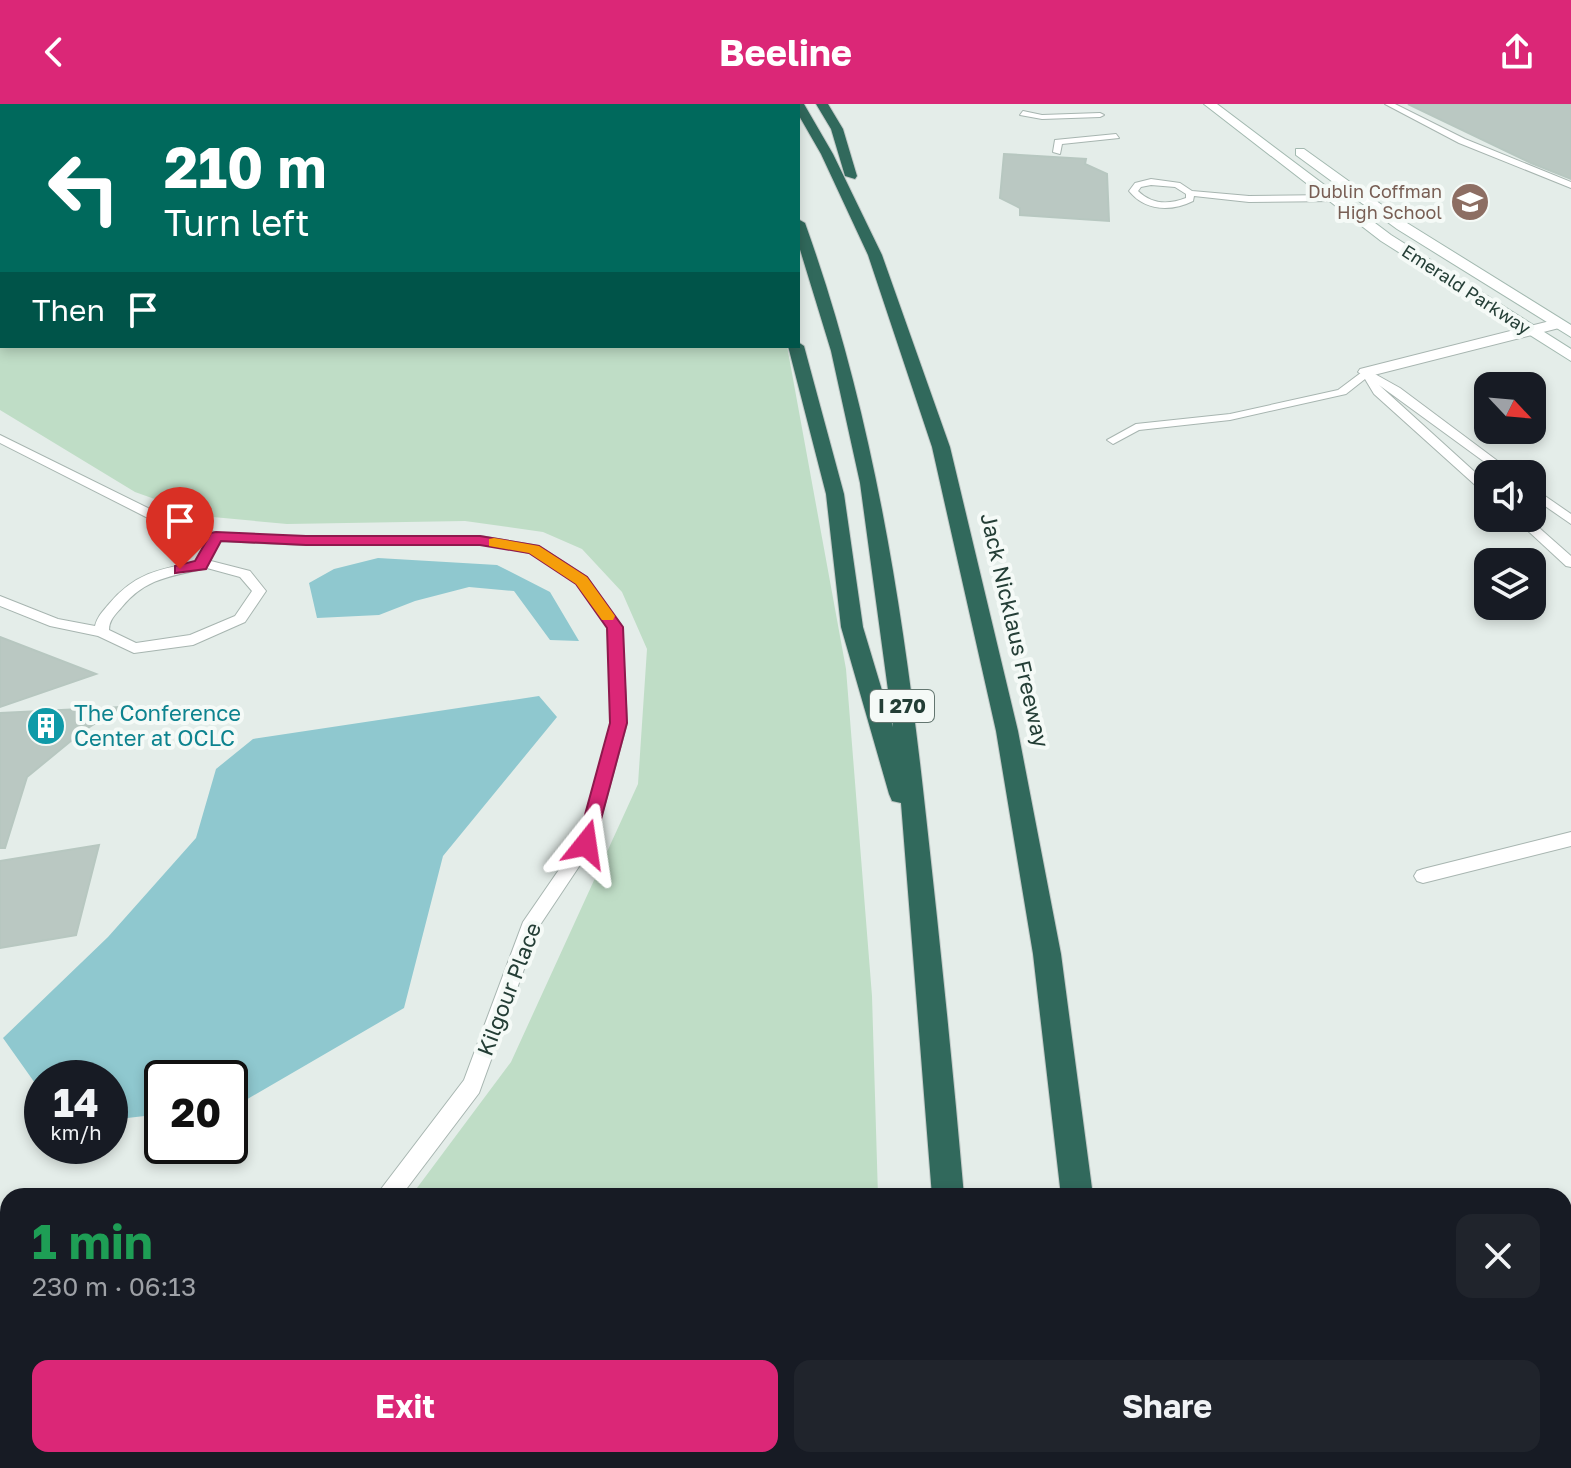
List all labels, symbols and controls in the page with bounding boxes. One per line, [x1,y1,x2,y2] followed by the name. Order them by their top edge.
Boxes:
[32,30,76,74] icon: back
[1495,30,1539,74] icon: share
[719,31,852,74] text: Beeline
[164,133,326,200] text: 210 m
[32,136,136,240] icon: left
[1308,180,1442,223] place label: Dublin Coffman High School
[1449,181,1491,223] school or university icon: Dublin Coffman High School
[164,201,310,244] text: Turn left
[1398,239,1535,339] street label: Emerald Parkway
[121,288,165,332] icon: arrive
[32,292,105,328] text: Then
[1474,372,1546,444] north arrow
[1474,372,1546,620] map controls
[1474,460,1546,532] button: sound
[146,487,214,569] pin
[158,499,202,543] icon: arrive
[975,510,1056,750] street label: Jack Nicklaus Freeway
[1474,548,1546,620] button: layers
[870,690,934,722] road number: I 270
[74,699,241,751] place label: The Conference Center at OCLC
[25,705,67,747] building icon: The Conference Center at OCLC
[544,802,628,886] position arrow
[471,918,546,1059] street label: Kilgour Place
[144,1060,248,1164] speed limit sign: 20
[53,1078,99,1126] text: 14
[51,1120,101,1144] text: km/h
[32,1212,153,1270] text: 1 min
[1456,1214,1540,1298] button: close
[32,1271,196,1302] text: 230 m · 06:13
[32,1360,778,1452] button: Exit
[794,1360,1540,1452] button: Share

